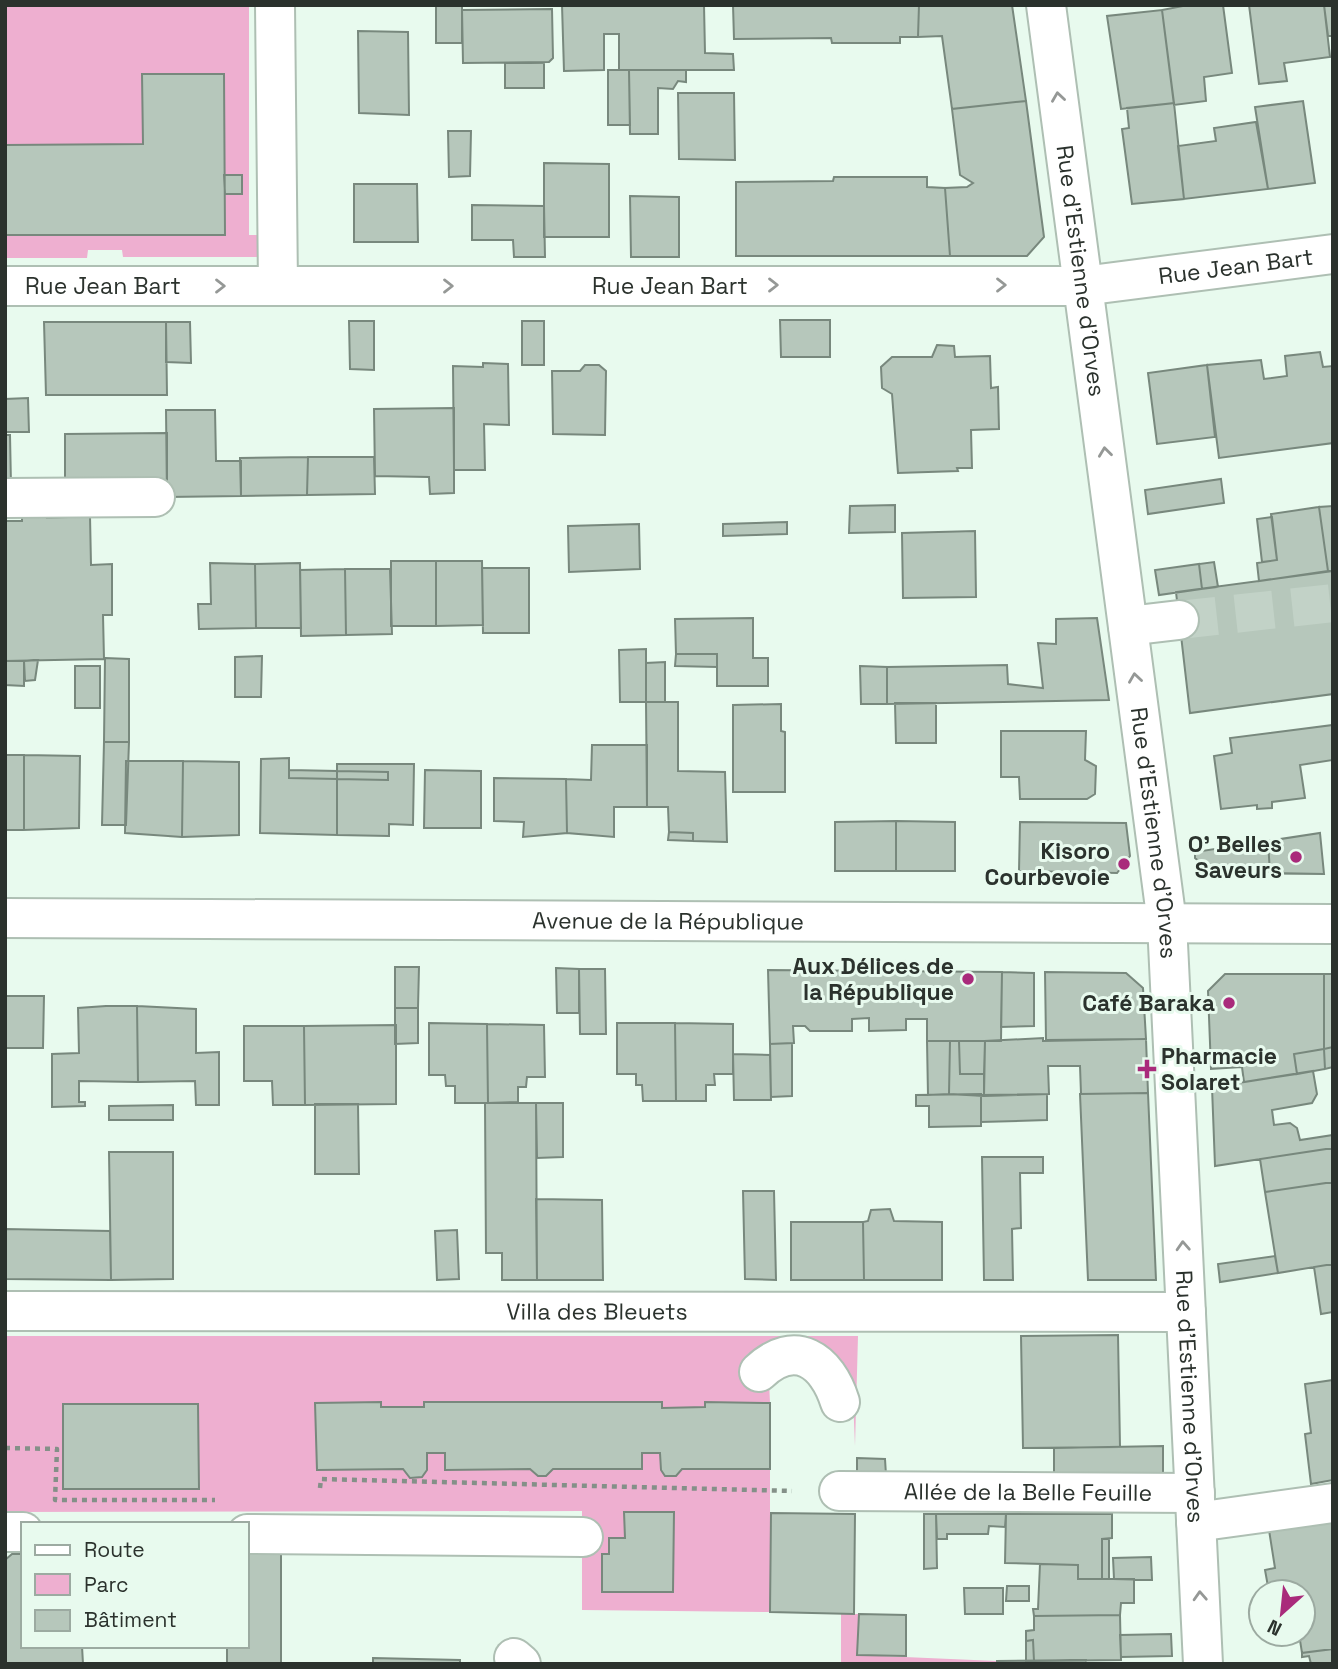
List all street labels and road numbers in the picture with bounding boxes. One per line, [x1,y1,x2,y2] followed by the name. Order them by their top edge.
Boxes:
[1050,143,1112,398] street label: Rue d'Estienne d'Orves
[1157,242,1315,291] street label: Rue Jean Bart
[25,271,181,301] street label: Rue Jean Bart
[592,271,748,301] street label: Rue Jean Bart
[1124,705,1184,959] street label: Rue d'Estienne d'Orves
[532,905,804,937] street label: Avenue de la République
[1169,1269,1211,1524] street label: Rue d'Estienne d'Orves
[506,1296,688,1327] street label: Villa des Bleuets
[904,1476,1152,1508] street label: Allée de la Belle Feuille

